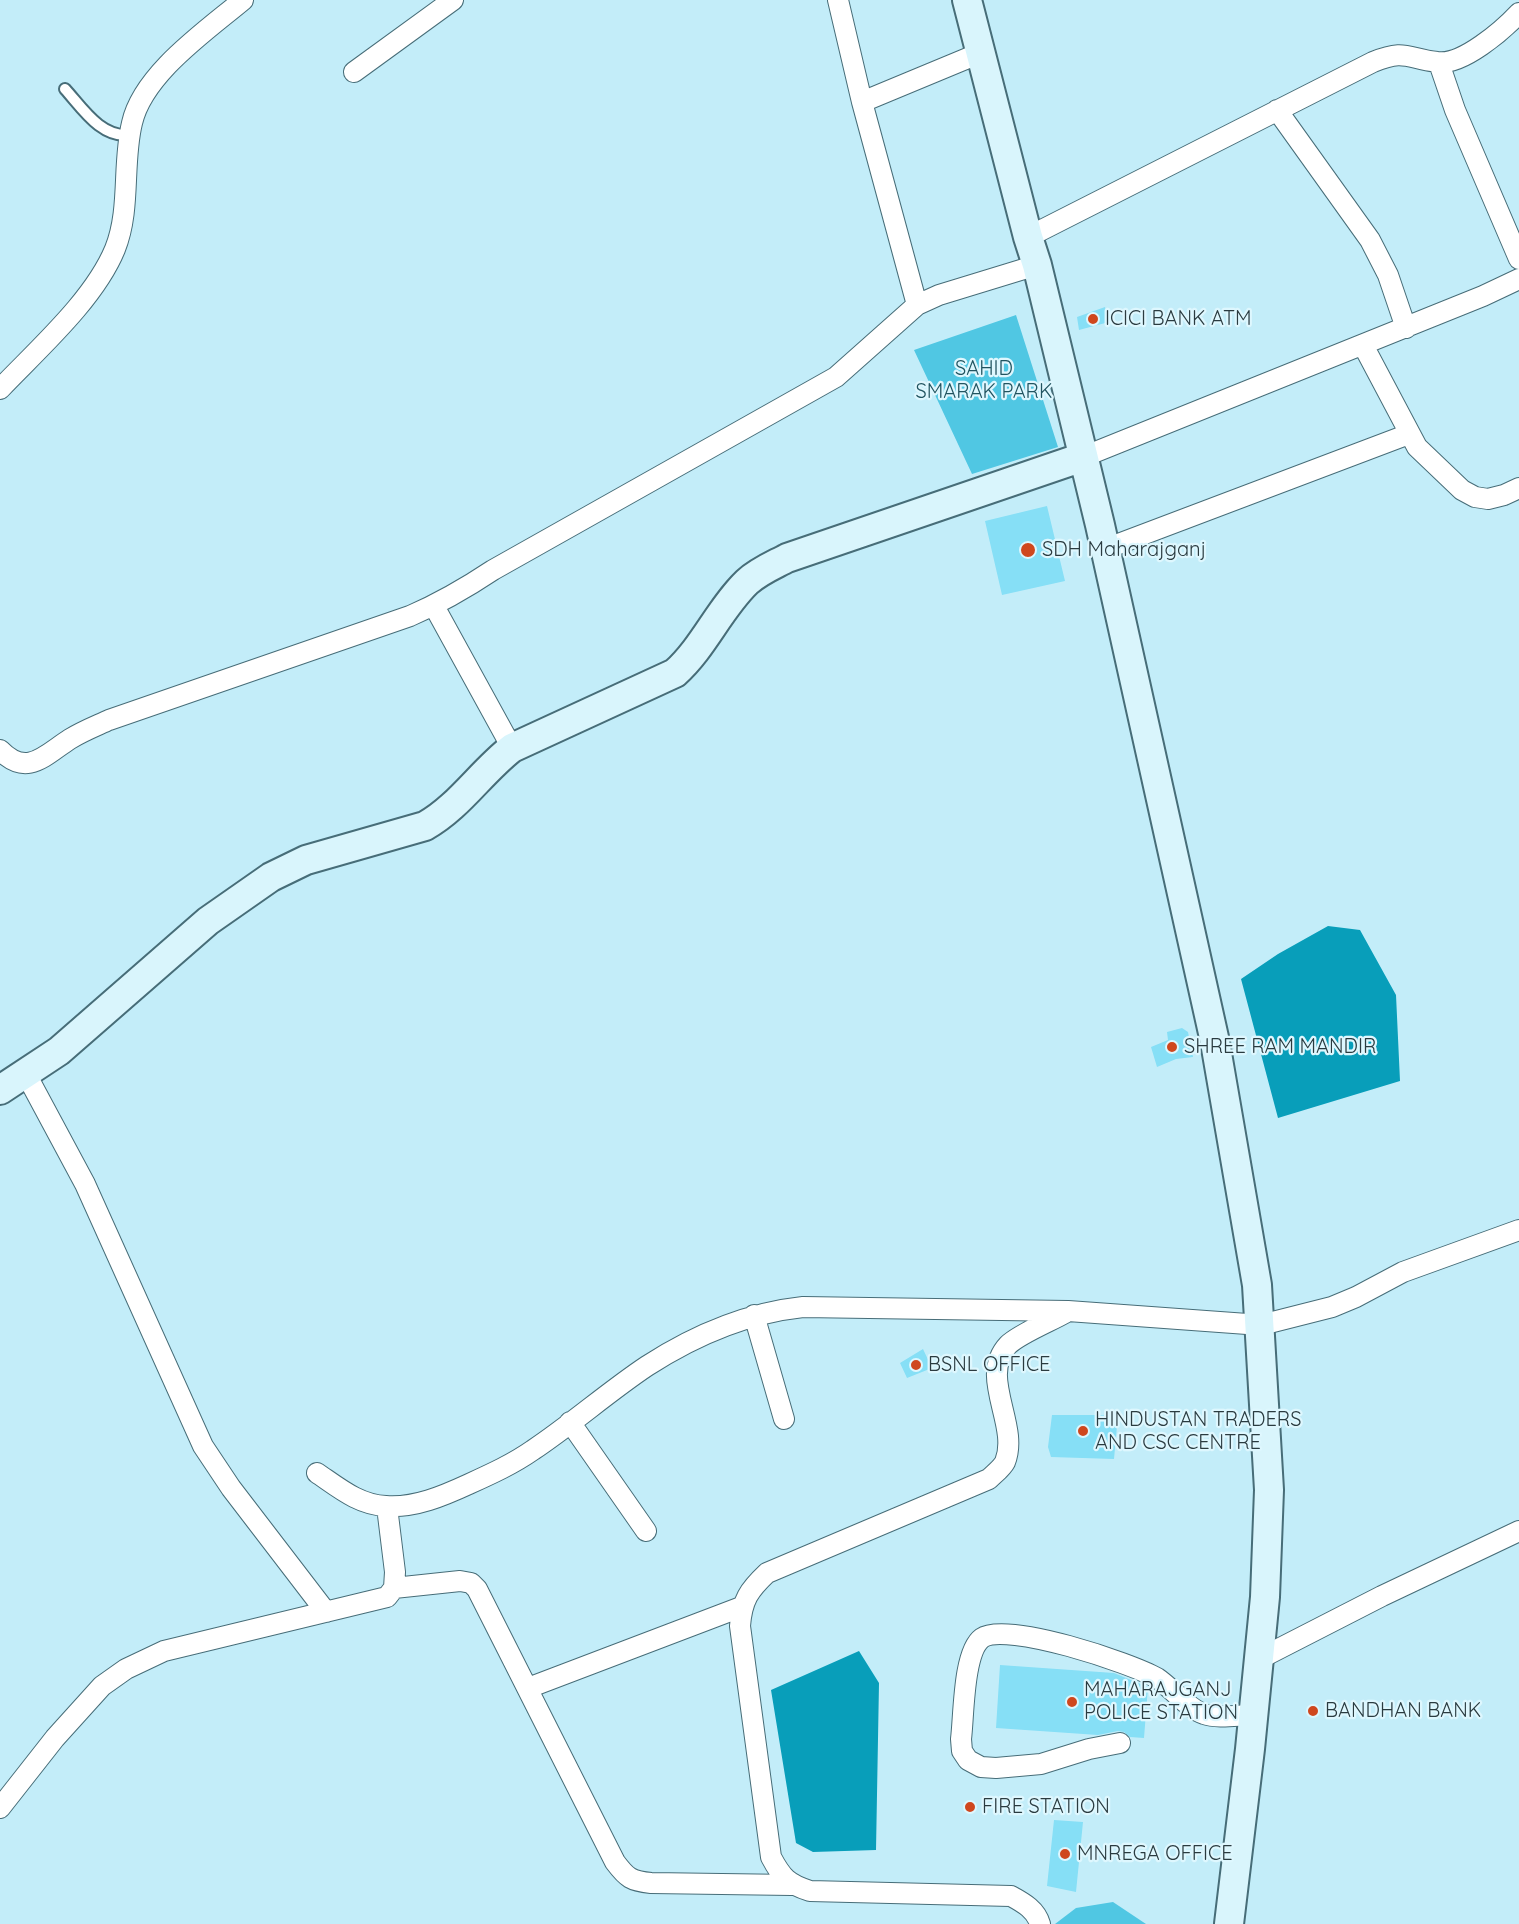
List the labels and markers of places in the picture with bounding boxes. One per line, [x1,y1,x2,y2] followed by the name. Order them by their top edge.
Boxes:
[1105,307,1252,331] place label: ICICI BANK ATM
[1086,312,1100,326] marker: ICICI BANK ATM
[1042,538,1206,562] place label: SDH Maharajganj
[1019,541,1037,559] marker: SDH Maharajganj
[1184,1035,1376,1059] place label: SHREE RAM MANDIR
[1165,1040,1179,1054] marker: SHREE RAM MANDIR
[928,1353,1050,1377] place label: BSNL OFFICE
[909,1358,923,1372] marker: BSNL OFFICE
[1095,1408,1301,1455] place label: HINDUSTAN TRADERS AND CSC CENTRE
[1076,1424,1090,1438] marker: HINDUSTAN TRADERS AND CSC CENTRE
[1084,1678,1238,1725] place label: MAHARAJGANJ POLICE STATION
[1065,1695,1079,1709] marker: MAHARAJGANJ POLICE STATION
[1325,1699,1481,1723] place label: BANDHAN BANK
[1306,1704,1320,1718] marker: BANDHAN BANK
[982,1795,1110,1819] place label: FIRE STATION
[963,1800,977,1814] marker: FIRE STATION
[1077,1842,1233,1866] place label: MNREGA OFFICE
[1058,1847,1072,1861] marker: MNREGA OFFICE

